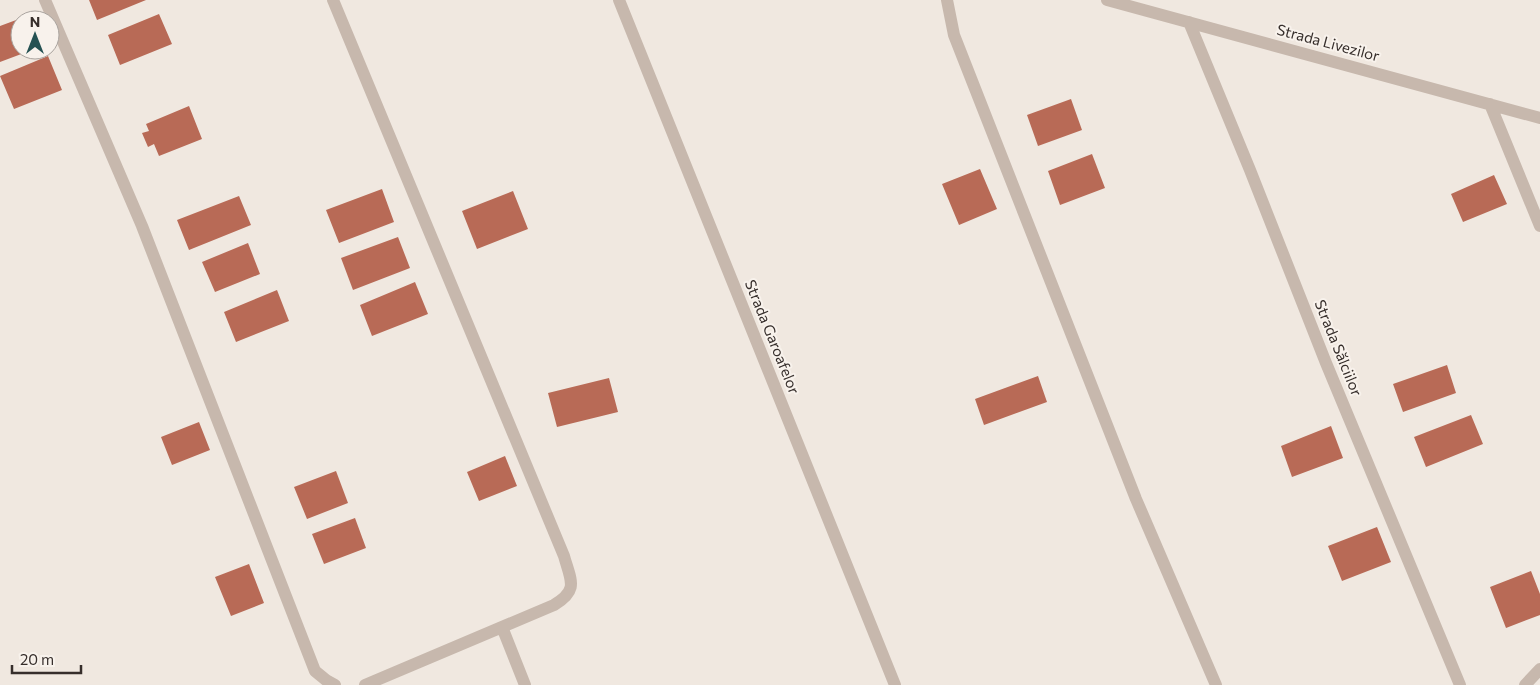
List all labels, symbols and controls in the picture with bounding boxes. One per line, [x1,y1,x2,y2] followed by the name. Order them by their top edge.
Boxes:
[10,10,60,60] north arrow
[30,13,40,30] text: N
[1275,20,1382,64] street label: Strada Livezilor
[742,277,804,396] street label: Strada Garoafelor
[1311,297,1366,398] street label: Strada Sălciilor
[12,642,81,674] scale bar
[20,650,54,668] text: 20 m

